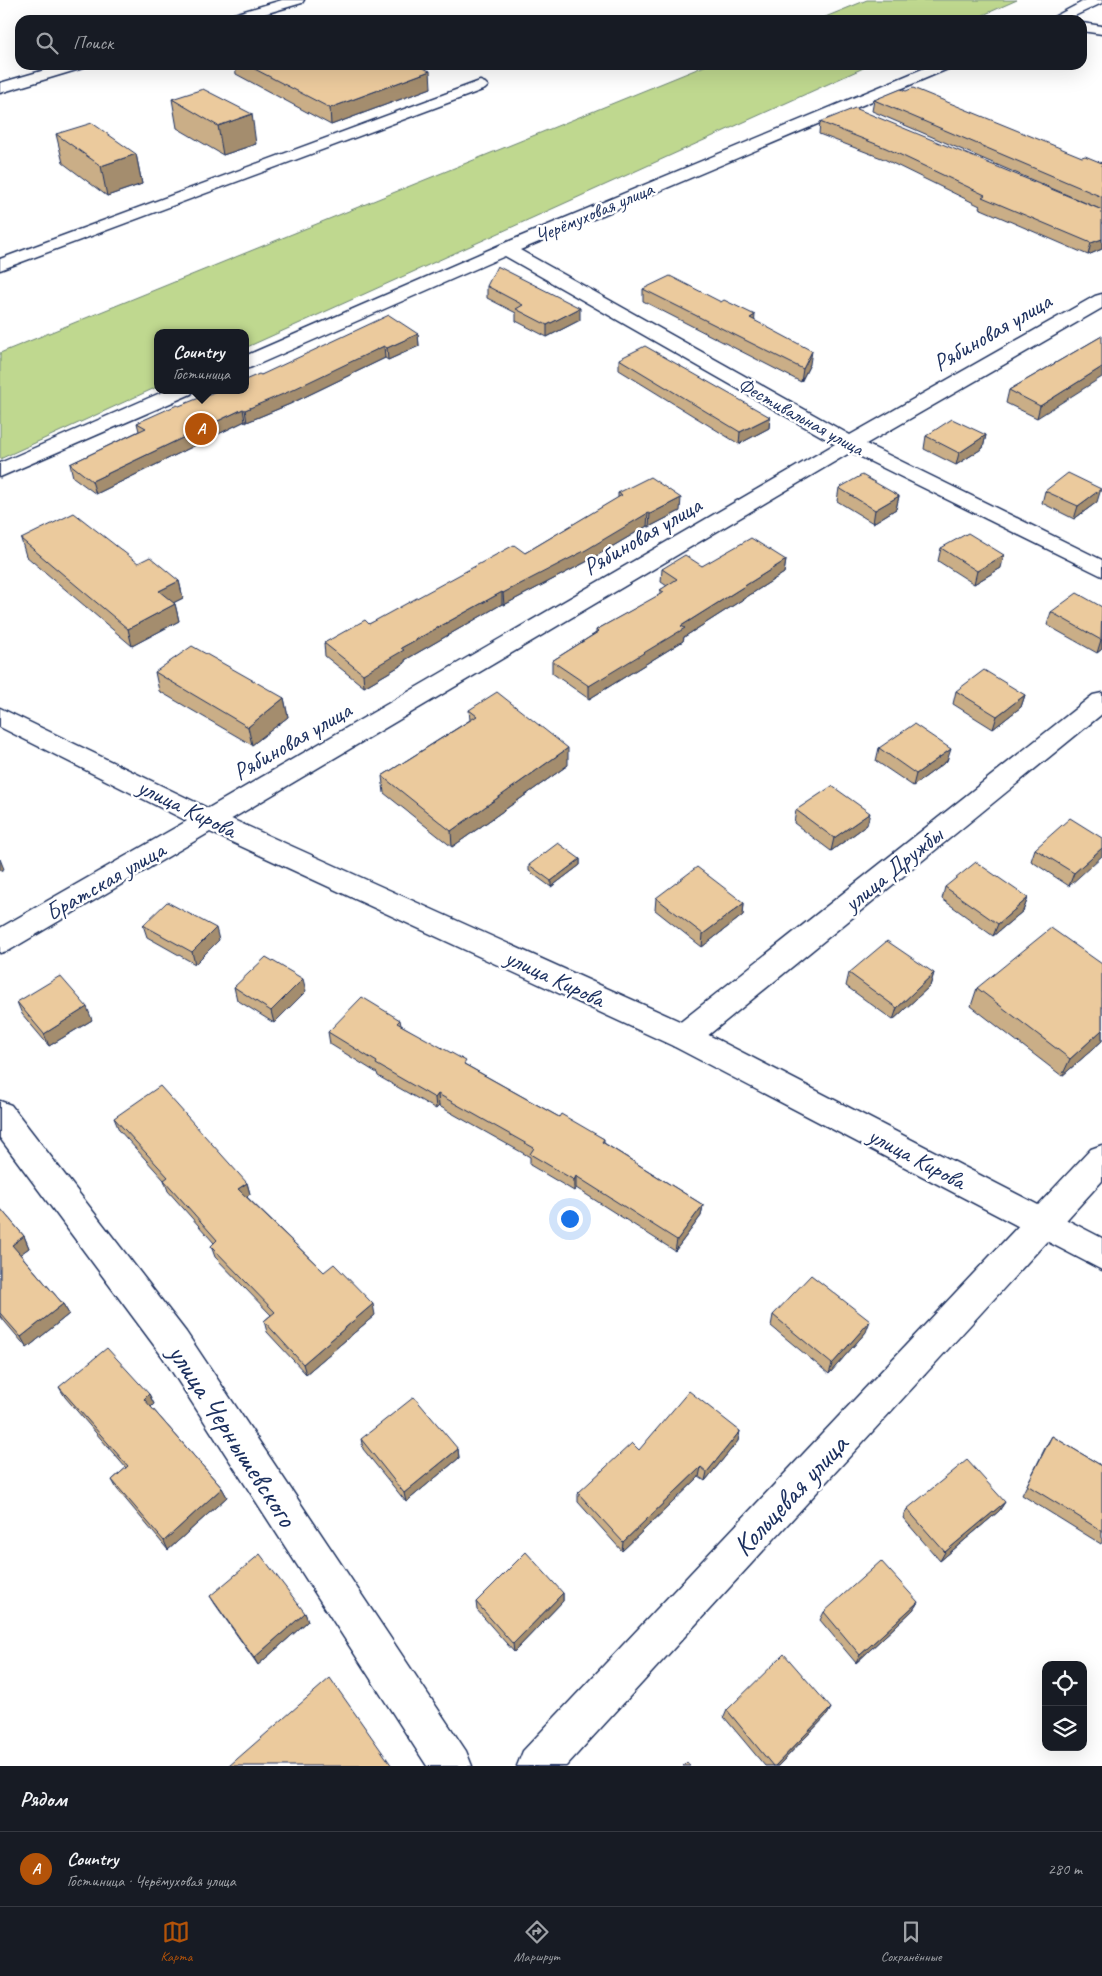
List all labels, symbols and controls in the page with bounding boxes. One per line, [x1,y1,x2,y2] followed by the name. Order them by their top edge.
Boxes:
[15,15,1087,70] search box
[33,29,61,57] icon: search
[73,31,113,55] text: Поиск
[531,176,658,249] street label: Черёмуховая улица
[928,285,1058,378] street label: Рябиновая улица
[154,329,249,394] popup
[173,340,224,364] text: Country
[173,364,230,384] text: Гостиница
[734,372,870,462] street label: Фестивальная улица
[185,410,217,448] pin: A
[578,489,708,582] street label: Рябиновая улица
[228,694,358,787] street label: Рябиновая улица
[131,770,243,846] street label: улица Кирова
[836,819,950,919] street label: улица Дружбы
[40,834,172,927] street label: Братская улица
[499,941,611,1015] street label: улица Кирова
[861,1119,973,1197] street label: улица Кирова
[557,1206,583,1232] your location
[159,1335,306,1535] street label: улица Чернышевского
[725,1425,858,1564] street label: Кольцевая улица
[1042,1661,1087,1751] map controls
[1042,1661,1087,1706] button: locate
[1042,1706,1087,1751] button: layers
[20,1786,67,1812] text: Рядом
[67,1847,118,1871] text: Country
[32,1859,40,1879] text: A
[1048,1859,1082,1879] text: 280 m
[67,1871,236,1891] text: Гостиница · Черёмуховая улица
[160,1918,193,1965] tab: Карта
[513,1918,560,1965] tab: Маршрут
[881,1918,941,1965] tab: Сохранённые

